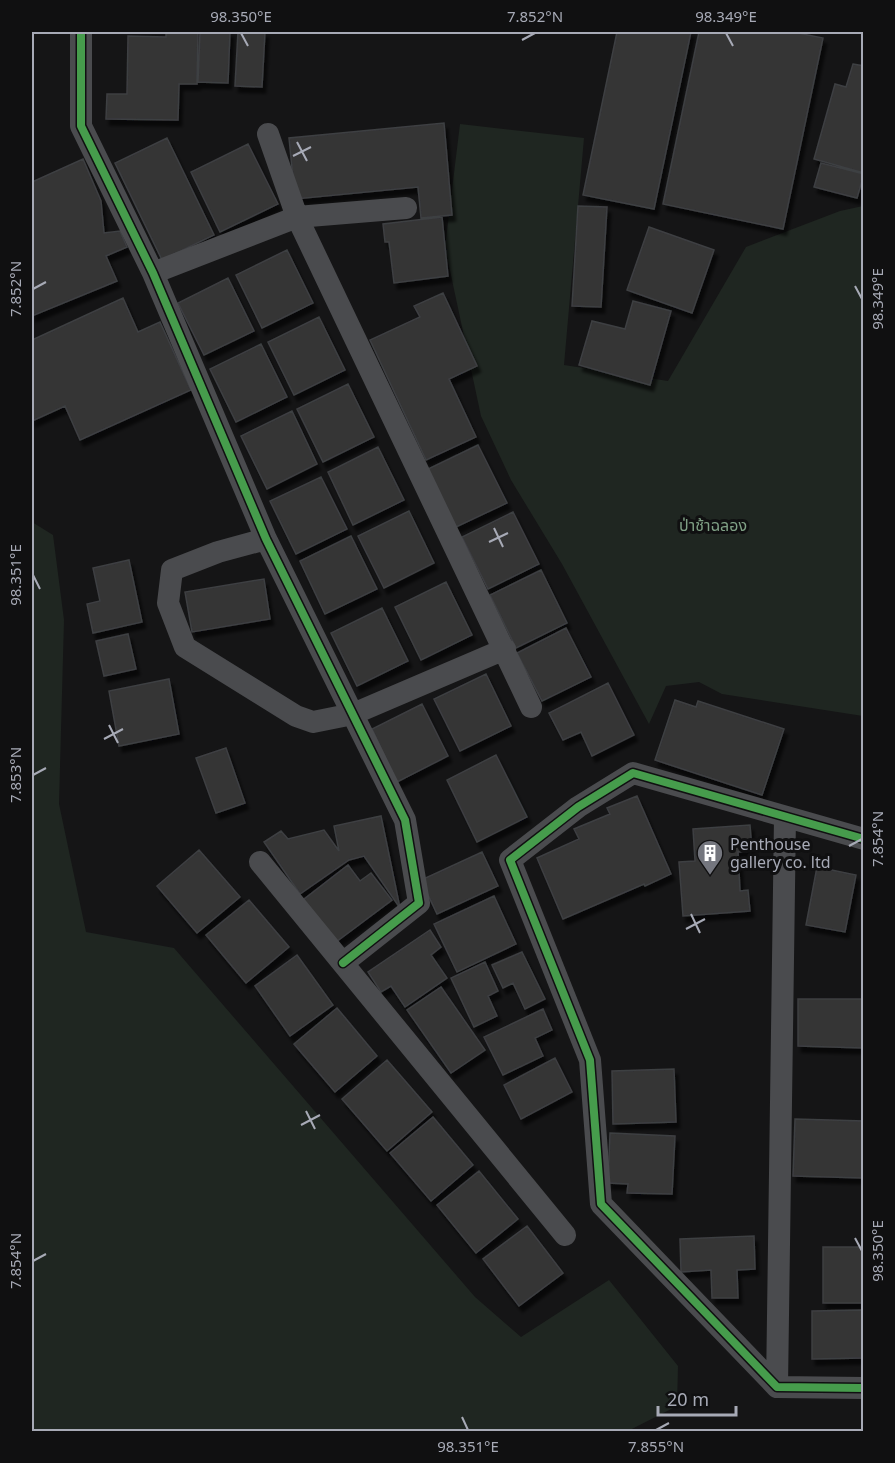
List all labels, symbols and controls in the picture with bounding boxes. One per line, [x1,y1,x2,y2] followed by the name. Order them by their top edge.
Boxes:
[210,6,272,26] text: 98.350°E
[507,6,563,26] text: 7.852°N
[695,6,757,26] text: 98.349°E
[5,261,25,317] text: 7.852°N
[867,268,887,330] text: 98.349°E
[679,514,747,536] park label: ป่าช้าฉลอง
[5,544,25,606] text: 98.351°E
[5,747,25,803] text: 7.853°N
[867,811,887,867] text: 7.854°N
[730,833,831,873] place label: Penthouse gallery co. ltd
[695,838,725,876] building icon: Penthouse gallery co. ltd
[867,1220,887,1282] text: 98.350°E
[5,1233,25,1289] text: 7.854°N
[658,1379,736,1417] scale bar
[667,1387,709,1411] text: 20 m
[437,1436,499,1456] text: 98.351°E
[628,1436,684,1456] text: 7.855°N

